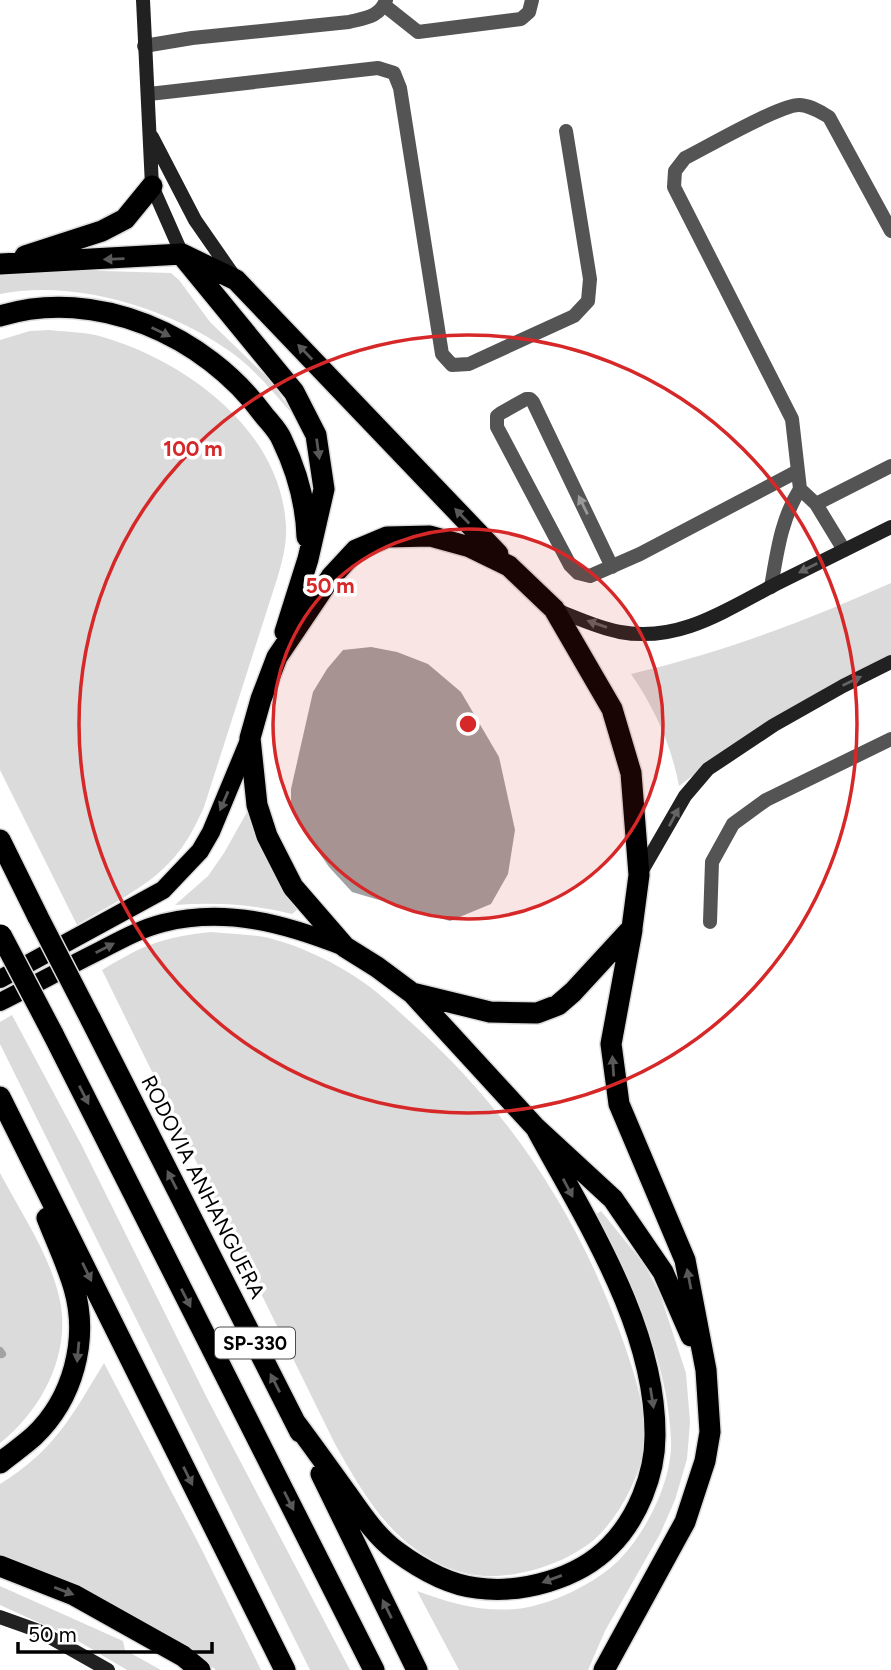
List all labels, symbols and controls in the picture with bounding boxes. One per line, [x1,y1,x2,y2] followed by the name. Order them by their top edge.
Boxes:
[103,254,125,265] one-way arrow
[151,326,172,338] one-way arrow
[297,344,313,361] one-way arrow
[163,436,223,461] text: 100 m
[313,438,324,460] one-way arrow
[577,495,589,515] one-way arrow
[453,508,470,525] one-way arrow
[798,563,818,574] one-way arrow
[305,573,355,598] text: 50 m
[586,618,607,629] one-way arrow
[842,676,862,687] one-way arrow
[456,712,480,736] centre of rings
[218,791,229,812] one-way arrow
[668,807,680,826] one-way arrow
[95,943,115,955] one-way arrow
[607,1054,618,1076] one-way arrow
[136,1071,271,1302] street label: RODOVIA ANHANGUERA
[78,1085,89,1105] one-way arrow
[167,1170,178,1190] one-way arrow
[563,1178,574,1198] one-way arrow
[82,1262,93,1282] one-way arrow
[683,1268,694,1290] one-way arrow
[181,1288,192,1308] one-way arrow
[215,1328,295,1358] road number: SP-330
[72,1341,83,1363] one-way arrow
[270,1373,281,1393] one-way arrow
[647,1387,658,1409] one-way arrow
[183,1466,194,1486] one-way arrow
[283,1491,294,1511] one-way arrow
[541,1574,562,1585] one-way arrow
[53,1585,74,1596] one-way arrow
[381,1599,392,1619] one-way arrow
[18,1610,212,1654] scale bar
[28,1622,77,1647] text: 50 m

